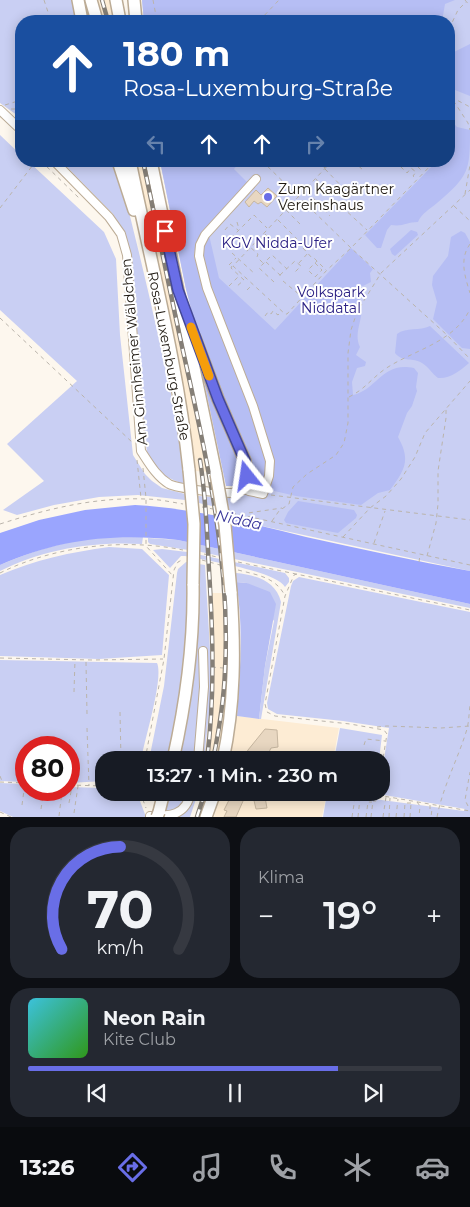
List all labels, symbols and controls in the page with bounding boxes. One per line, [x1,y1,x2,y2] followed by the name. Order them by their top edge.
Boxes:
[123,32,230,75] text: 180 m
[40,35,105,100] icon: ahead
[123,75,393,102] text: Rosa-Luxemburg-Straße
[142,130,170,158] icon: left
[195,130,223,158] icon: ahead
[248,130,276,158] icon: ahead
[301,130,329,158] icon: right
[278,180,394,214] place label: Zum Kaagärtner Vereinshaus
[262,191,274,203] marker: Zum Kaagärtner Vereinshaus
[144,210,186,252] pin
[151,217,179,245] icon: arrive
[221,234,333,252] park label: KGV Nidda-Ufer
[117,258,151,446] street label: Am Ginnheimer Wäldchen
[144,270,194,442] street label: Rosa-Luxemburg-Straße
[297,283,366,317] park label: Volkspark Niddatal
[220,449,272,501] position arrow
[214,505,264,534] water label: Nidda
[15,736,80,801] speed limit sign: 80
[147,764,338,787] text: 13:27 · 1 Min. · 230 m
[258,868,304,887] text: Klima
[87,878,153,941] text: 70
[323,892,377,939] text: 19°
[258,899,274,933] text: −
[426,899,442,933] text: +
[96,937,144,958] text: km/h
[103,1007,206,1030] text: Neon Rain
[103,1030,176,1049] text: Kite Club
[83,1079,111,1107] icon: previous
[221,1079,249,1107] icon: pause
[359,1079,387,1107] icon: next
[115,1150,150,1185] icon: directions
[190,1150,225,1185] icon: music
[265,1150,300,1185] icon: phone
[340,1150,375,1185] icon: climate
[415,1150,450,1185] icon: car
[20,1154,74,1181] text: 13:26

